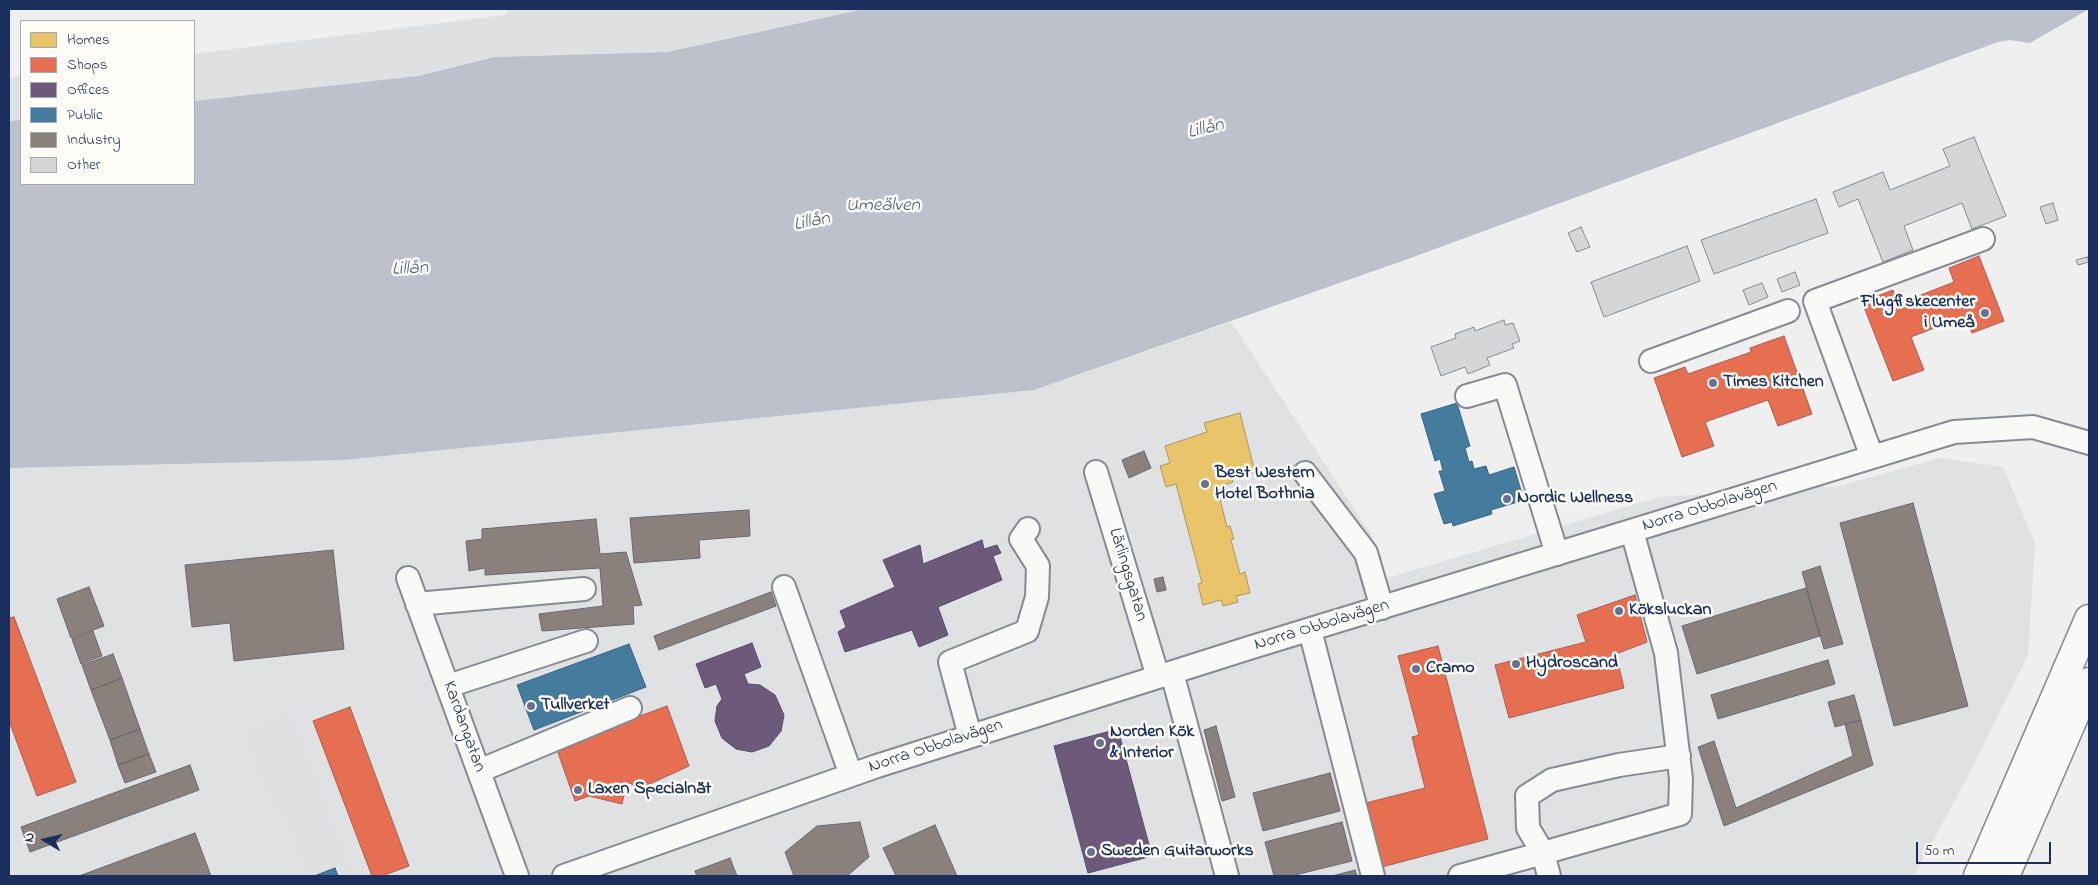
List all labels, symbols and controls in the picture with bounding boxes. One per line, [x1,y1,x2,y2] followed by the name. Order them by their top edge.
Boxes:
[20,20,195,185] legend
[67,29,110,51] text: Homes
[67,54,107,76] text: Shops
[67,79,109,101] text: Offices
[67,104,103,126] text: Public
[1186,115,1226,145] water label: Lillån
[67,129,121,151] text: Industry
[67,154,100,176] text: Other
[846,196,920,218] water label: Umeälven
[792,208,832,238] water label: Lillån
[391,258,429,282] water label: Lillån
[1861,292,1975,334] place label: Flugfiskecenter i Umeå
[1979,307,1991,319] marker: Flugfiskecenter i Umeå
[1723,372,1824,394] place label: Times Kitchen
[1707,377,1719,389] marker: Times Kitchen
[1215,463,1315,506] place label: Best Western Hotel Bothnia
[1640,476,1780,538] street label: Norra Obbolavägen
[1199,478,1211,490] marker: Best Western Hotel Bothnia
[1517,488,1633,510] place label: Nordic Wellness
[1501,493,1513,505] marker: Nordic Wellness
[1103,526,1151,624] street label: Lärlingsgatan
[1252,595,1392,657] street label: Norra Obbolavägen
[1629,600,1711,622] place label: Köksluckan
[1613,605,1625,617] marker: Köksluckan
[1526,653,1618,675] place label: Hydroscand
[1426,658,1475,680] place label: Cramo
[1510,658,1522,670] marker: Hydroscand
[1410,663,1422,675] marker: Cramo
[437,679,489,775] street label: Kardangatan
[541,695,610,717] place label: Tullverket
[525,700,537,712] marker: Tullverket
[866,715,1006,779] street label: Norra Obbolavägen
[1110,722,1194,764] place label: Norden Kök & Interior
[1094,737,1106,749] marker: Norden Kök & Interior
[588,779,711,801] place label: Laxen Specialnät
[572,784,584,796] marker: Laxen Specialnät
[20,815,70,865] north arrow
[19,831,41,844] text: N
[1918,832,2053,864] scale bar
[1924,840,1954,862] text: 50 m
[1101,841,1254,863] place label: Sweden Guitarworks
[1085,846,1097,858] marker: Sweden Guitarworks

